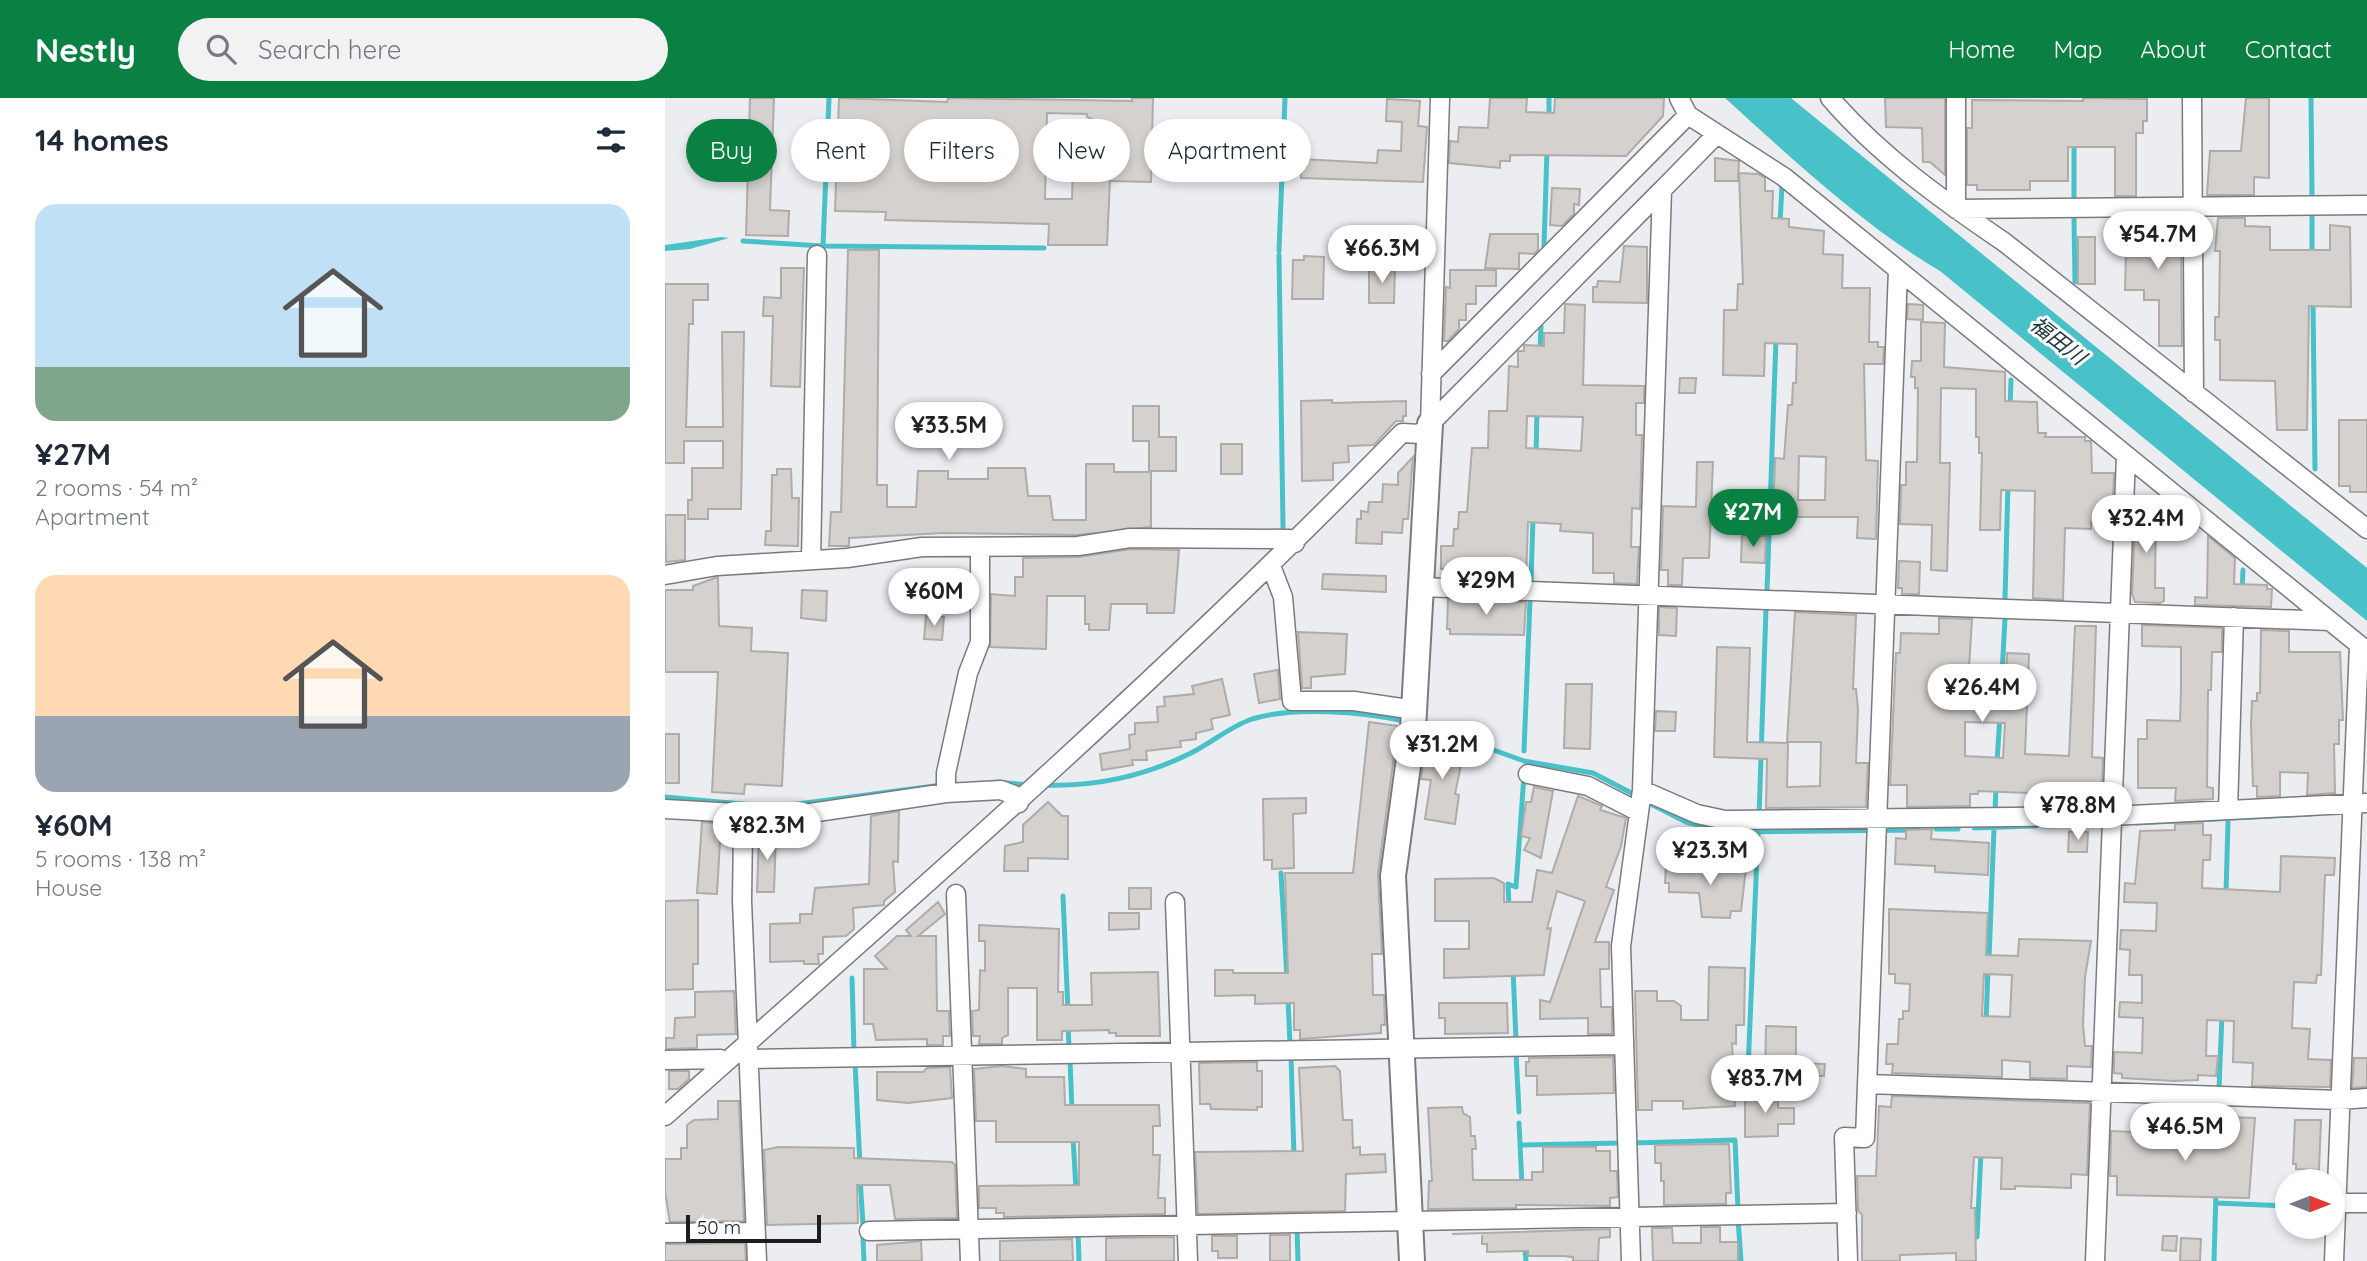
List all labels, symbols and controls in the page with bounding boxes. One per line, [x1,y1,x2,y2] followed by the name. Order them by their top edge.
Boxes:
[178,18,668,81] search box
[35,29,136,70] text: Nestly
[202,30,240,68] icon: search
[258,33,401,66] text: Search here
[1948,34,2015,64] text: Home
[2053,34,2102,64] text: Map
[2140,34,2207,64] text: About
[2245,34,2332,64] text: Contact
[686,119,777,182] chip: Buy
[791,119,890,182] chip: Rent
[904,119,1019,182] chip: Filters
[1033,119,1130,182] chip: New
[1144,119,1311,182] chip: Apartment
[35,121,169,159] text: 14 homes
[592,121,630,159] icon: filters
[2101,212,2215,271] pin: ¥54.7M
[2119,219,2197,248] text: ¥54.7M
[1325,226,1439,285] pin: ¥66.3M
[1344,233,1420,262] text: ¥66.3M
[270,250,396,376] icon: home
[2026,311,2093,371] water label: 福田川
[892,402,1006,462] pin: ¥33.5M
[911,410,987,439] text: ¥33.5M
[35,435,111,473] text: ¥27M
[35,473,198,502] text: 2 rooms · 54 m²
[1712,490,1794,549] pin: ¥27M
[2089,496,2203,555] pin: ¥32.4M
[1724,497,1782,526] text: ¥27M
[35,502,149,531] text: Apartment
[2108,503,2184,532] text: ¥32.4M
[1445,558,1527,617] pin: ¥29M
[1457,565,1515,594] text: ¥29M
[893,568,975,628] pin: ¥60M
[904,576,964,605] text: ¥60M
[270,621,396,747] icon: home
[1925,664,2039,724] pin: ¥26.4M
[1944,672,2020,701] text: ¥26.4M
[1385,722,1499,781] pin: ¥31.2M
[1406,729,1478,758] text: ¥31.2M
[2021,782,2135,842] pin: ¥78.8M
[2040,790,2116,819] text: ¥78.8M
[710,802,824,862] pin: ¥82.3M
[35,806,112,844] text: ¥60M
[729,810,805,839] text: ¥82.3M
[1653,828,1767,887] pin: ¥23.3M
[1672,835,1748,864] text: ¥23.3M
[35,844,206,873] text: 5 rooms · 138 m²
[35,873,102,902] text: House
[1708,1056,1822,1115] pin: ¥83.7M
[1727,1063,1803,1092] text: ¥83.7M
[2128,1104,2242,1163] pin: ¥46.5M
[2146,1111,2224,1140] text: ¥46.5M
[2275,1169,2345,1239] north arrow
[2275,1169,2345,1239] map controls
[686,1212,821,1244] scale bar
[697,1215,741,1239] text: 50 m

